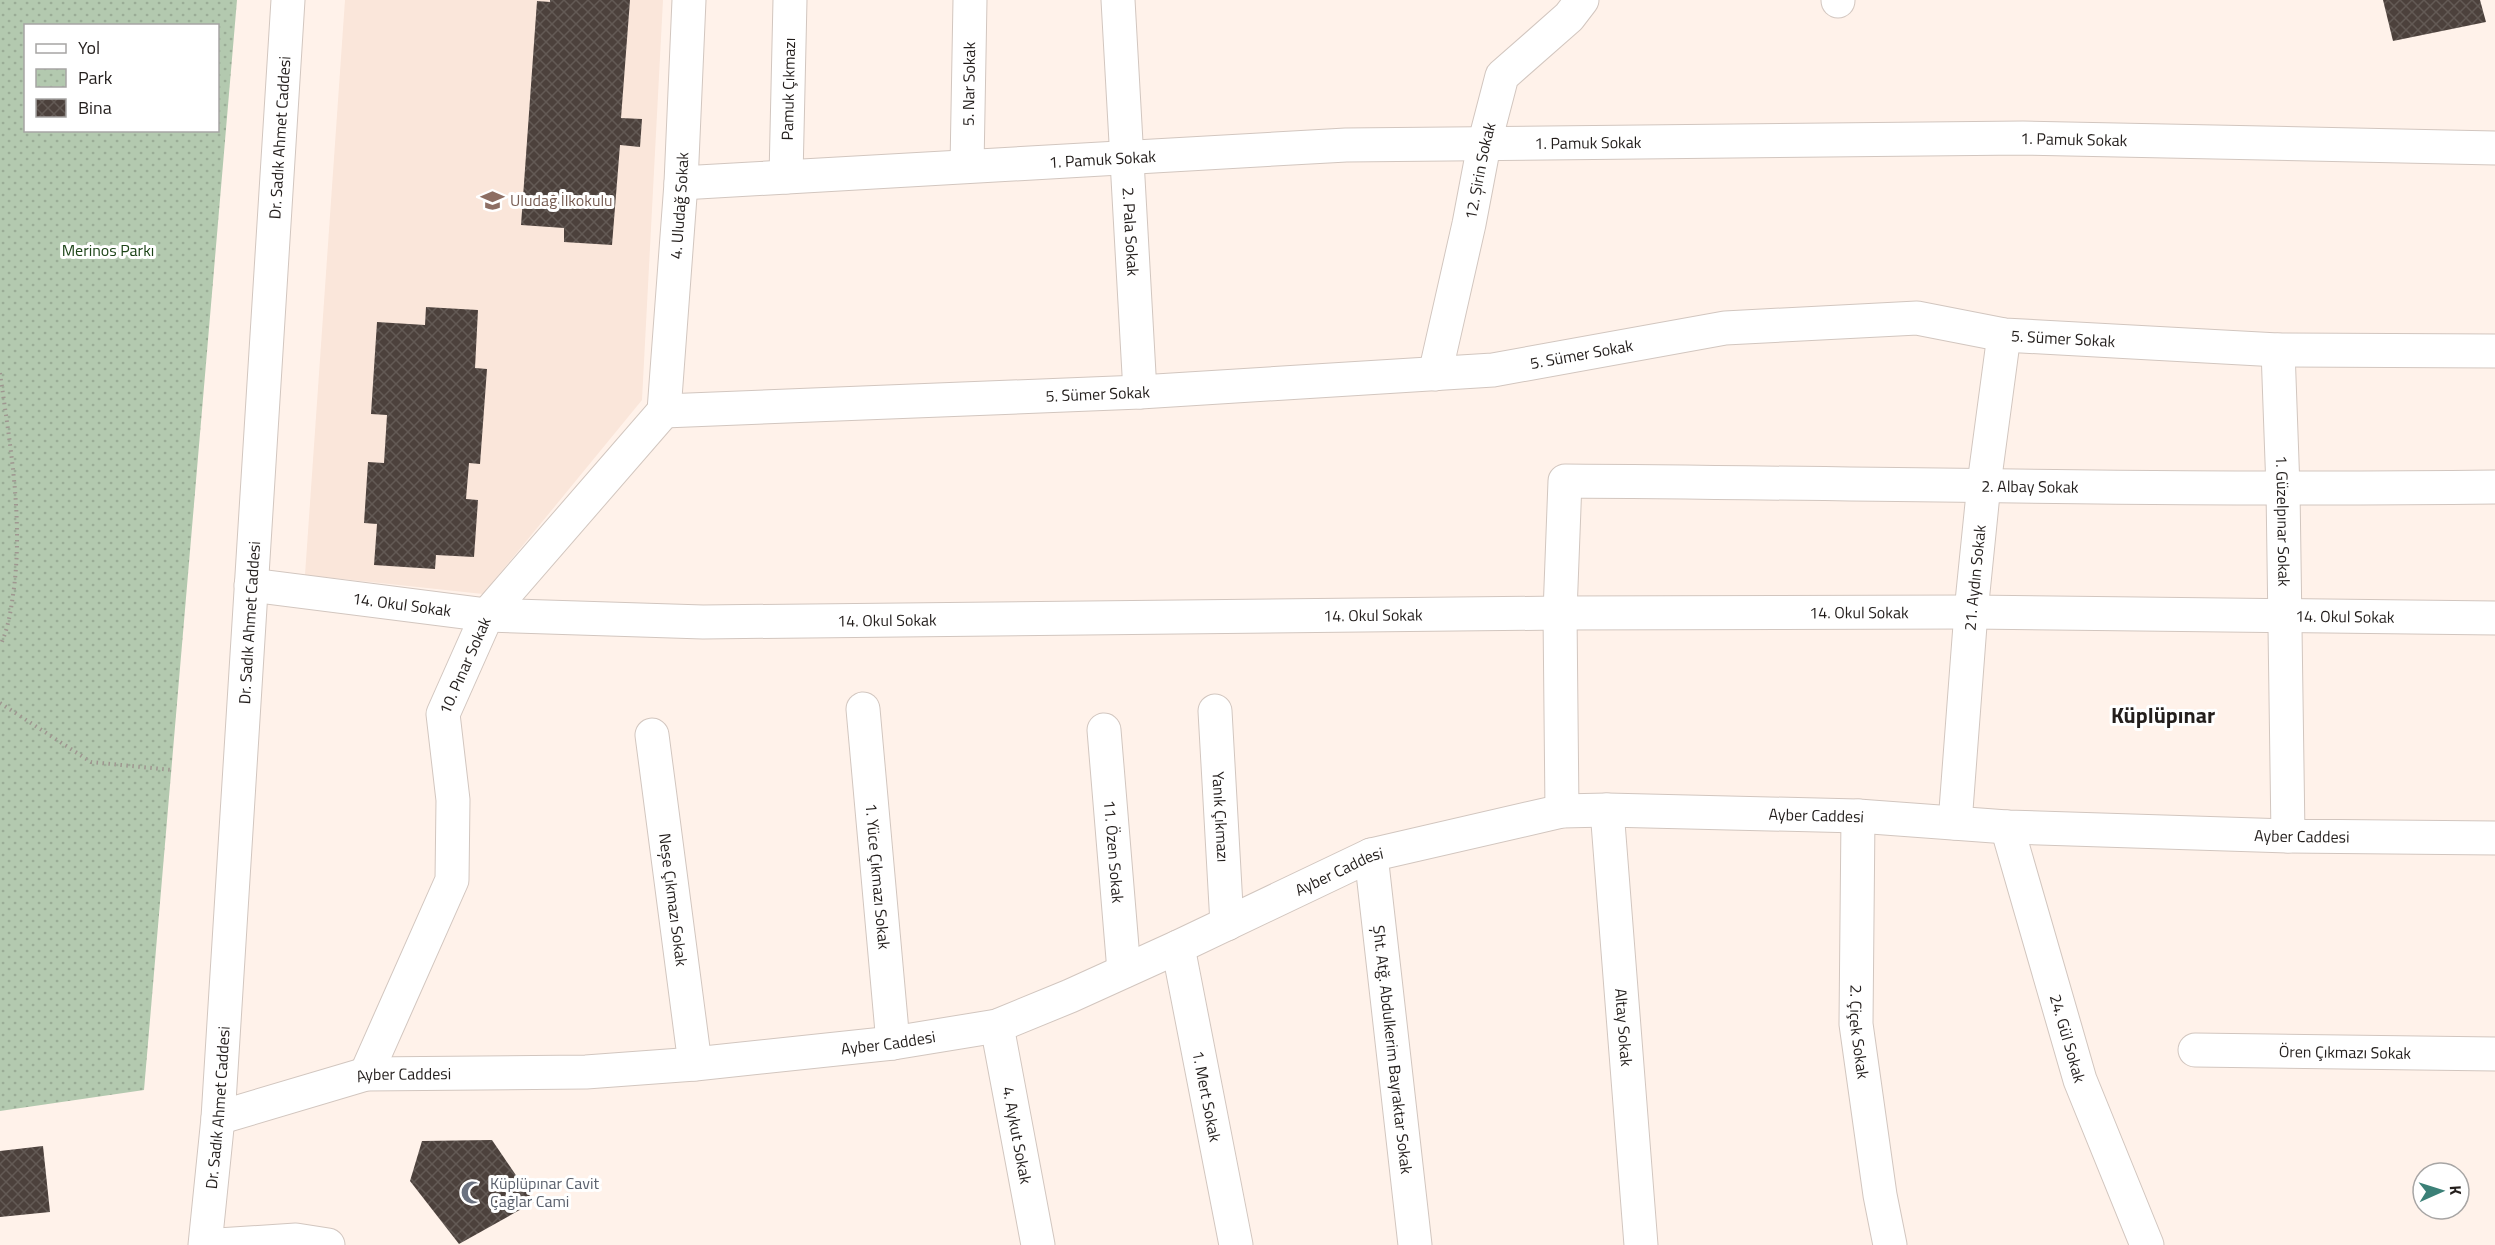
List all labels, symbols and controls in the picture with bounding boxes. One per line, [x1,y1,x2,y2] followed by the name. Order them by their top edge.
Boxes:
[24,24,219,132] legend
[78,34,100,61] text: Yol
[775,37,801,141] street label: Pamuk Çıkmazı
[956,41,981,126] street label: 5. Nar Sokak
[262,55,296,220] street label: Dr. Sadık Ahmet Caddesi
[78,64,113,91] text: Park
[78,94,112,121] text: Bina
[1458,119,1502,222] street label: 12. Şirin Sokak
[2020,126,2128,152] street label: 1. Pamuk Sokak
[1534,130,1642,155] street label: 1. Pamuk Sokak
[1048,144,1157,174] street label: 1. Pamuk Sokak
[663,151,694,260] street label: 4. Uludağ Sokak
[1117,186,1145,277] street label: 2. Pala Sokak
[479,187,505,213] school or university icon: Uludağ İlkokulu
[510,188,613,212] place label: Uludağ İlkokulu
[62,238,154,262] park label: Merinos Parkı
[2010,323,2116,353] street label: 5. Sümer Sokak
[1528,333,1635,375] street label: 5. Sümer Sokak
[1045,379,1151,408] street label: 5. Sümer Sokak
[2270,455,2296,587] street label: 1. Güzelpınar Sokak
[1981,474,2079,499] street label: 2. Albay Sokak
[1958,523,1992,632] street label: 21. Aydın Sokak
[232,540,266,705] street label: Dr. Sadık Ahmet Caddesi
[351,586,453,622] street label: 14. Okul Sokak
[1809,600,1909,624] street label: 14. Okul Sokak
[1323,602,1423,627] street label: 14. Okul Sokak
[2295,604,2395,629] street label: 14. Okul Sokak
[837,608,937,633] street label: 14. Okul Sokak
[432,613,497,718] street label: 10. Pınar Sokak
[2111,698,2215,732] district label: Küplüpınar
[1206,771,1236,863] street label: Yanık Çıkmazı
[1098,799,1130,904] street label: 11. Özen Sokak
[860,802,897,951] street label: 1. Yüce Çıkmazı Sokak
[1768,802,1865,828] street label: Ayber Caddesi
[2254,823,2350,849] street label: Ayber Caddesi
[653,832,694,968] street label: Neşe Çıkmazı Sokak
[1291,841,1386,902] street label: Ayber Caddesi
[1367,924,1419,1176] street label: Şht. Atğ. Abdulkerim Bayraktar Sokak
[1844,984,1876,1081] street label: 2. Çiçek Sokak
[1609,987,1639,1068] street label: Altay Sokak
[2044,991,2092,1086] street label: 24. Gül Sokak
[840,1024,937,1060] street label: Ayber Caddesi
[199,1025,236,1190] street label: Dr. Sadık Ahmet Caddesi
[2279,1039,2412,1065] street label: Ören Çıkmazı Sokak
[1186,1048,1228,1144] street label: 1. Mert Sokak
[353,1061,451,1088] street label: Ayber Caddesi
[997,1084,1038,1186] street label: 4. Aykut Sokak
[2411,1161,2471,1221] north arrow
[490,1171,599,1213] place label: Küplüpınar Cavit Çağlar Cami
[459,1179,485,1205] mosque icon: Küplüpınar Cavit Çağlar Cami
[2444,1185,2468,1196] text: K

